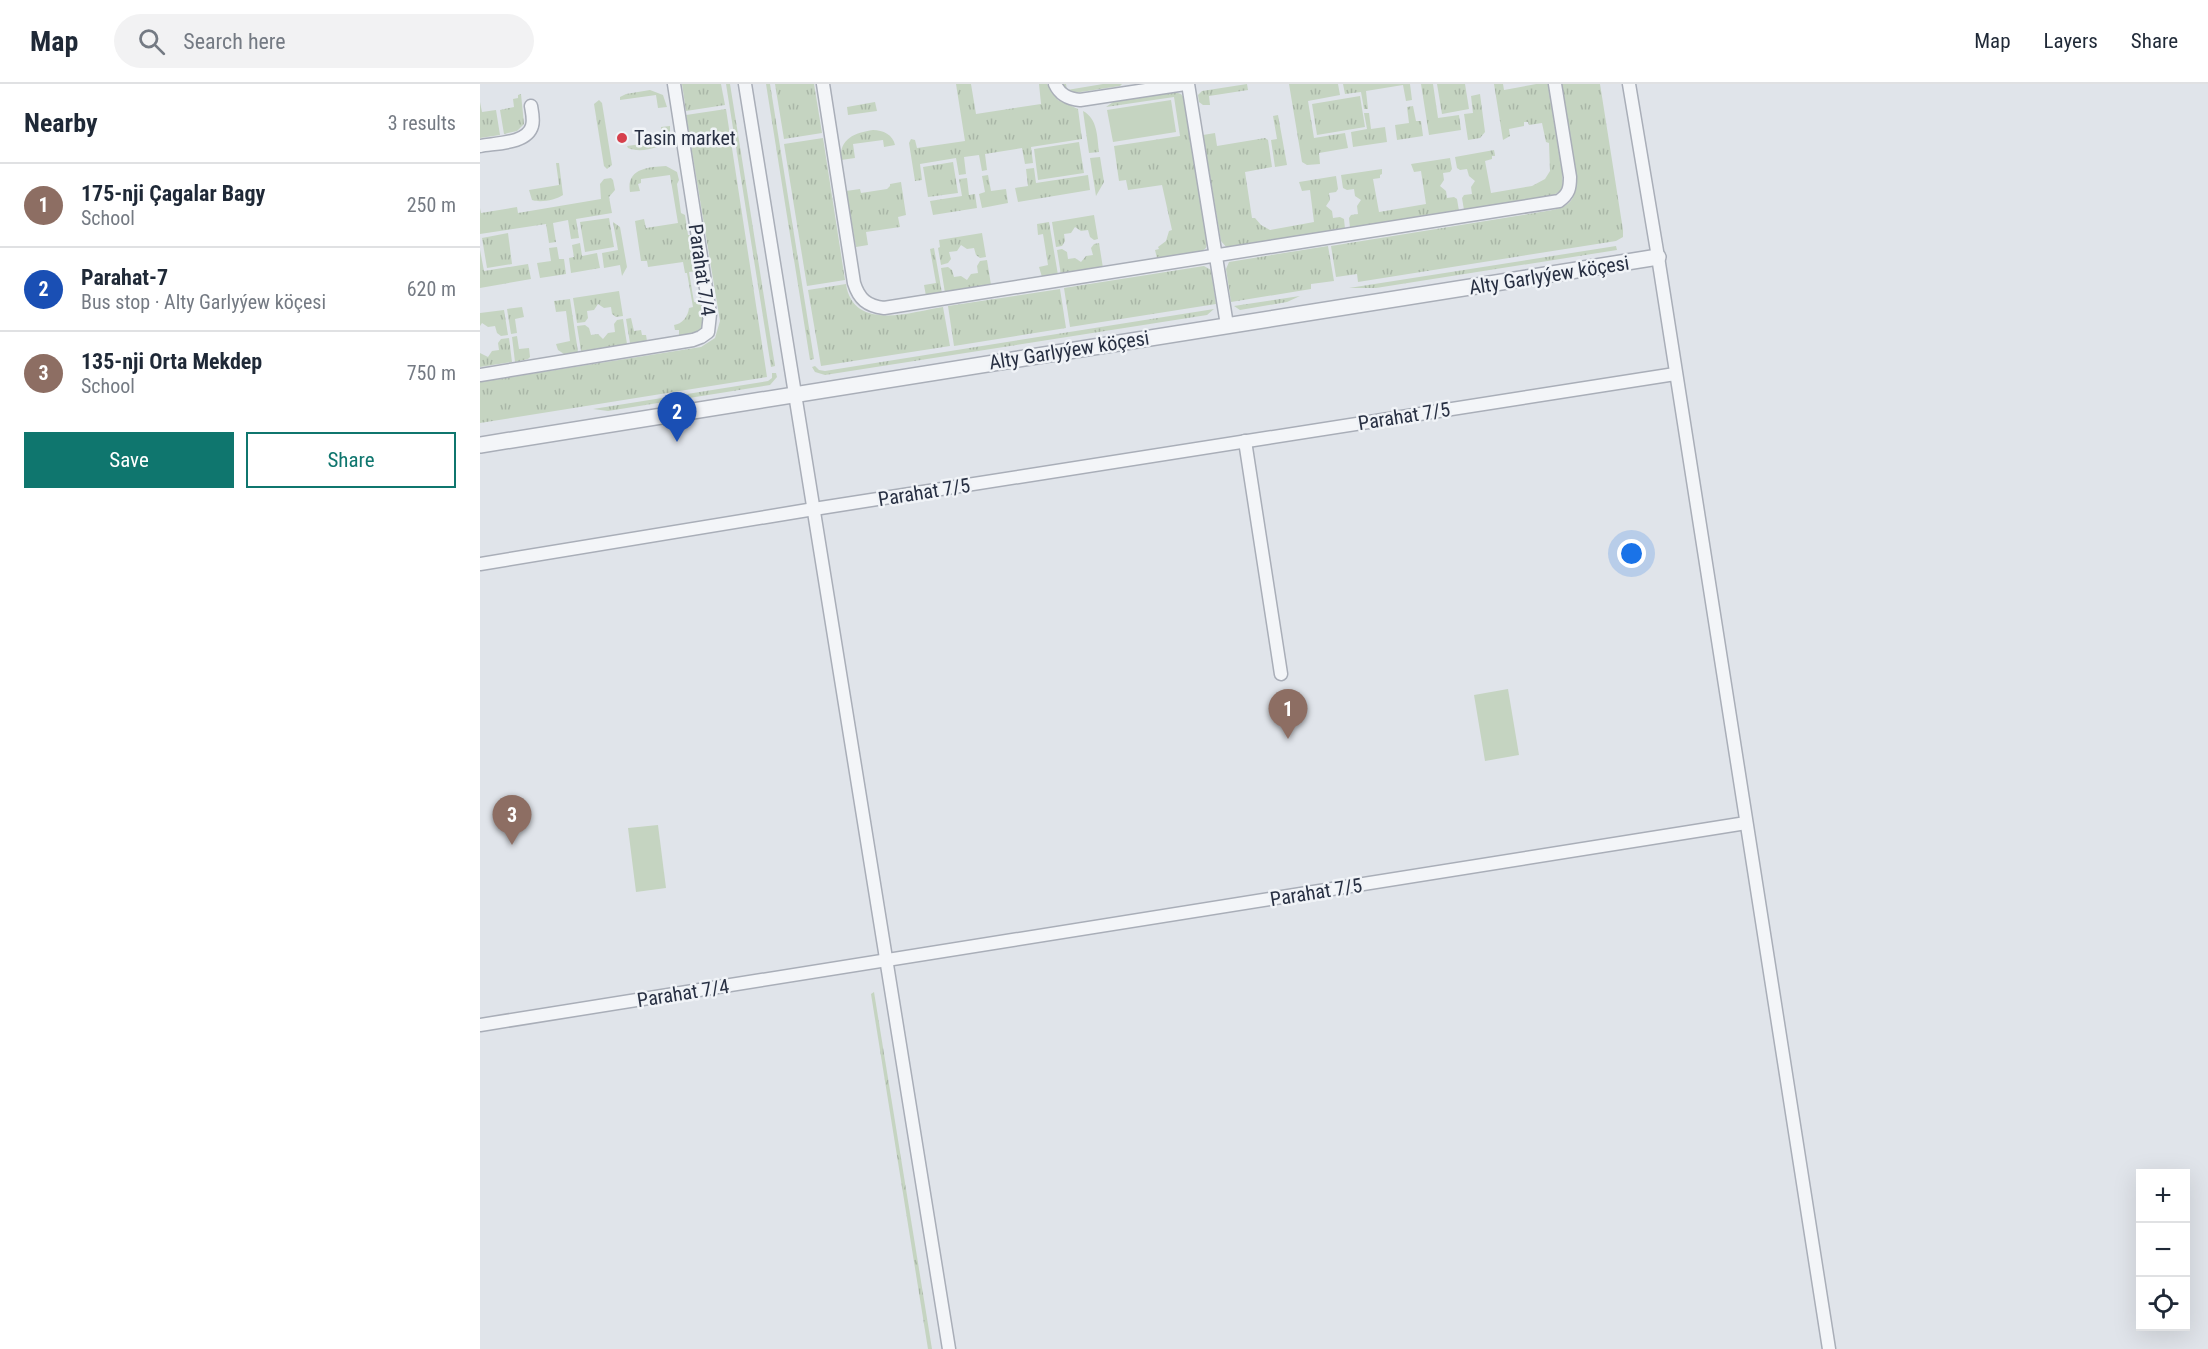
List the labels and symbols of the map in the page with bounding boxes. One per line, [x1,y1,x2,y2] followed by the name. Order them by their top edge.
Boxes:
[634,126,736,150] place label: Tasin market
[615,131,629,145] marker: Tasin market
[684,222,720,318] street label: Parahat 7/4
[1467,250,1631,300] street label: Alty Garlyýew köçesi
[987,325,1151,375] street label: Alty Garlyýew köçesi
[658,392,696,442] pin: 2
[1356,397,1452,435] street label: Parahat 7/5
[876,473,972,511] street label: Parahat 7/5
[1617,539,1646,568] your location
[1268,690,1308,739] pin: 1
[492,796,531,845] pin: 3
[1268,873,1364,911] street label: Parahat 7/5
[635,974,731,1012] street label: Parahat 7/4

